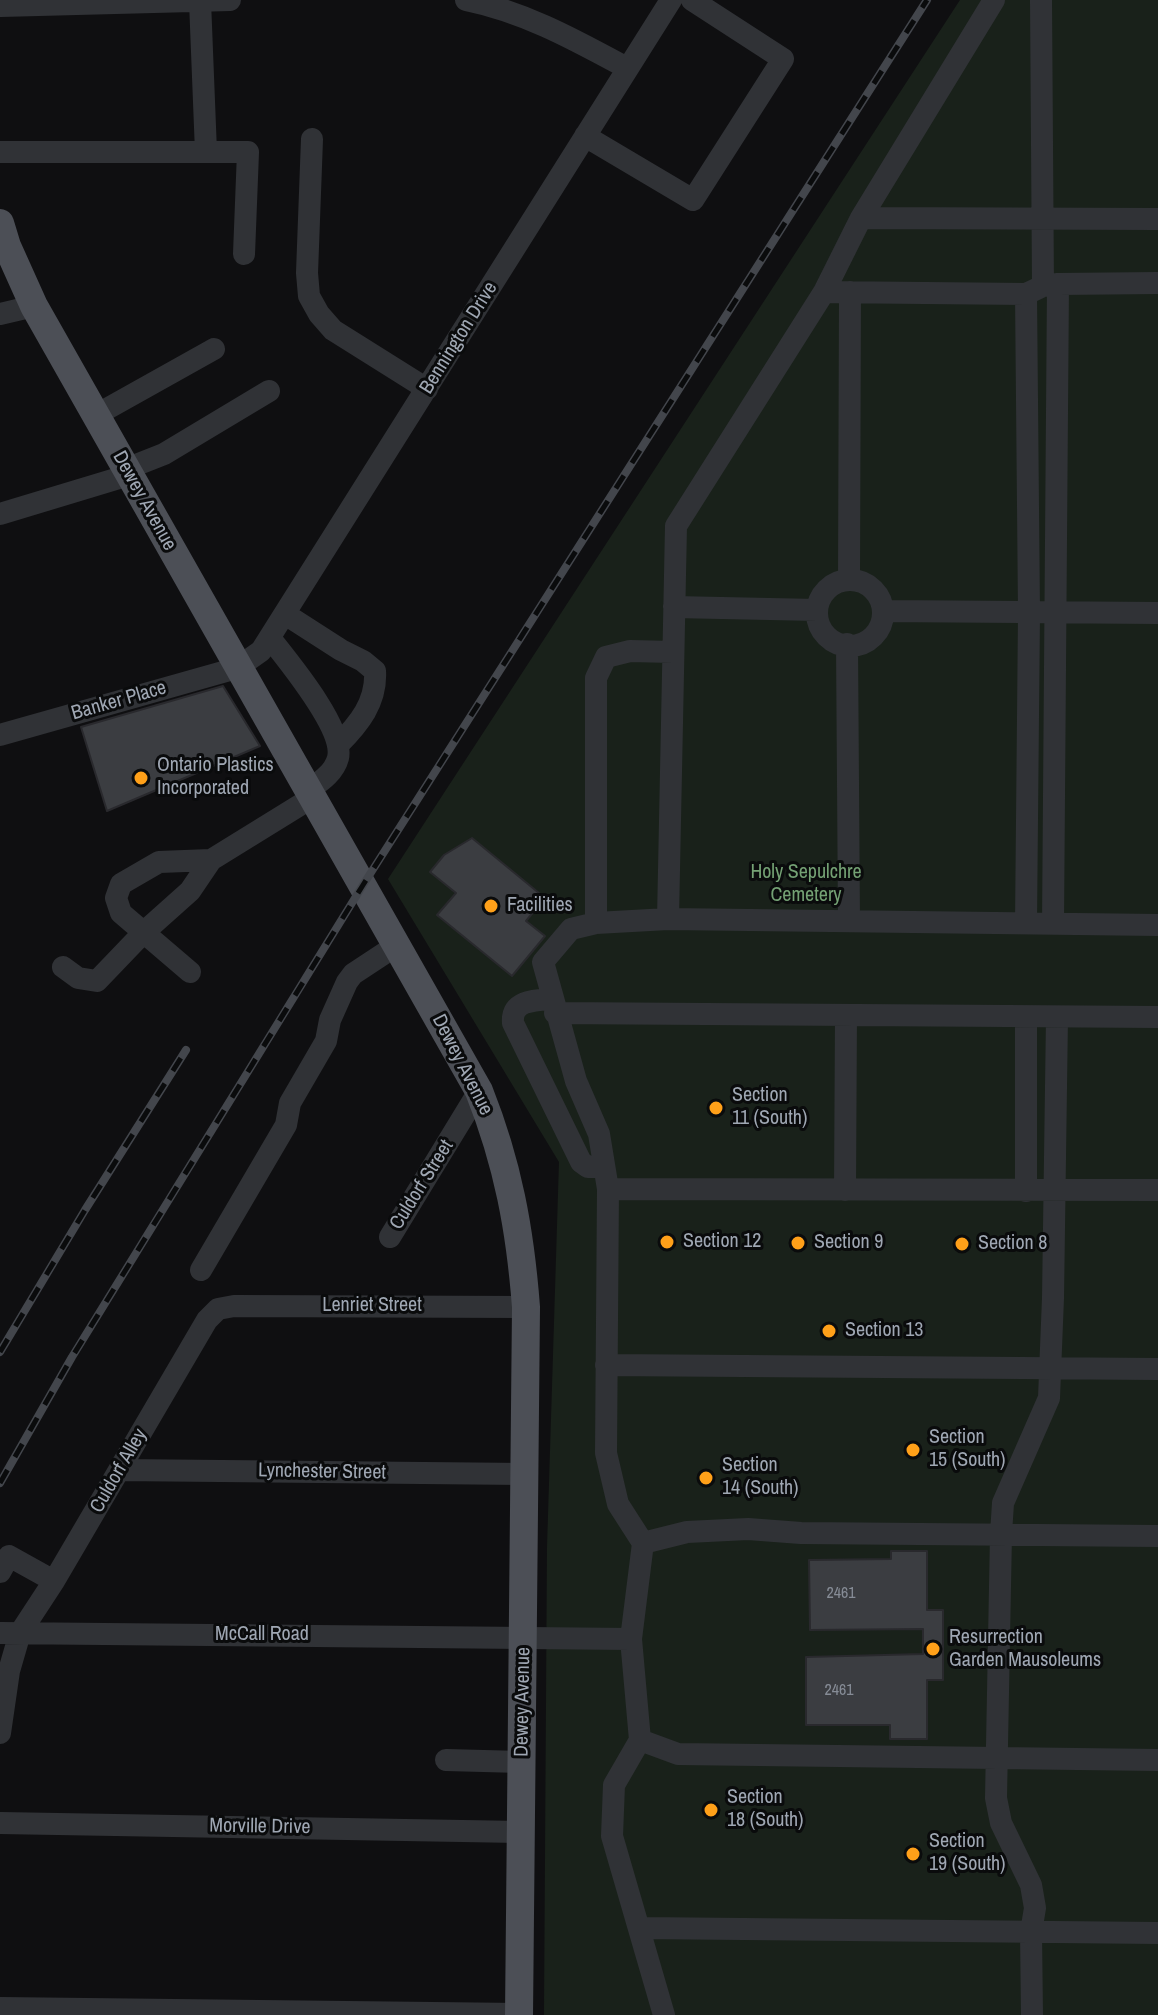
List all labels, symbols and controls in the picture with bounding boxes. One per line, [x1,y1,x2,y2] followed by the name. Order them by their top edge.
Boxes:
[415,278,503,398] street label: Bennington Drive
[107,447,181,555] street label: Dewey Avenue
[69,676,169,726] street label: Banker Place
[157,754,274,801] place label: Ontario Plastics Incorporated
[132,769,150,787] marker: Ontario Plastics Incorporated
[750,861,862,908] park label: Holy Sepulchre Cemetery
[507,894,573,918] place label: Facilities
[482,897,500,915] marker: Facilities
[426,1011,498,1119] street label: Dewey Avenue
[732,1084,807,1131] place label: Section 11 (South)
[707,1099,725,1117] marker: Section 11 (South)
[385,1136,459,1234] street label: Culdorf Street
[683,1230,761,1254] place label: Section 12
[814,1231,883,1255] place label: Section 9
[978,1232,1047,1256] place label: Section 8
[658,1233,676,1251] marker: Section 12
[789,1234,807,1252] marker: Section 9
[953,1235,971,1253] marker: Section 8
[322,1294,422,1318] street label: Lenriet Street
[845,1319,923,1343] place label: Section 13
[820,1322,838,1340] marker: Section 13
[85,1425,153,1517] street label: Culdorf Alley
[929,1426,1006,1473] place label: Section 15 (South)
[904,1441,922,1459] marker: Section 15 (South)
[722,1454,799,1501] place label: Section 14 (South)
[258,1459,386,1485] street label: Lynchester Street
[697,1469,715,1487] marker: Section 14 (South)
[826,1584,856,1604] house number: 2461
[215,1623,309,1647] street label: McCall Road
[949,1626,1101,1673] place label: Resurrection Garden Mausoleums
[924,1640,942,1658] marker: Resurrection Garden Mausoleums
[510,1647,536,1757] street label: Dewey Avenue
[824,1681,854,1701] house number: 2461
[727,1786,804,1833] place label: Section 18 (South)
[702,1801,720,1819] marker: Section 18 (South)
[209,1814,311,1840] street label: Morville Drive
[929,1830,1006,1877] place label: Section 19 (South)
[904,1845,922,1863] marker: Section 19 (South)

